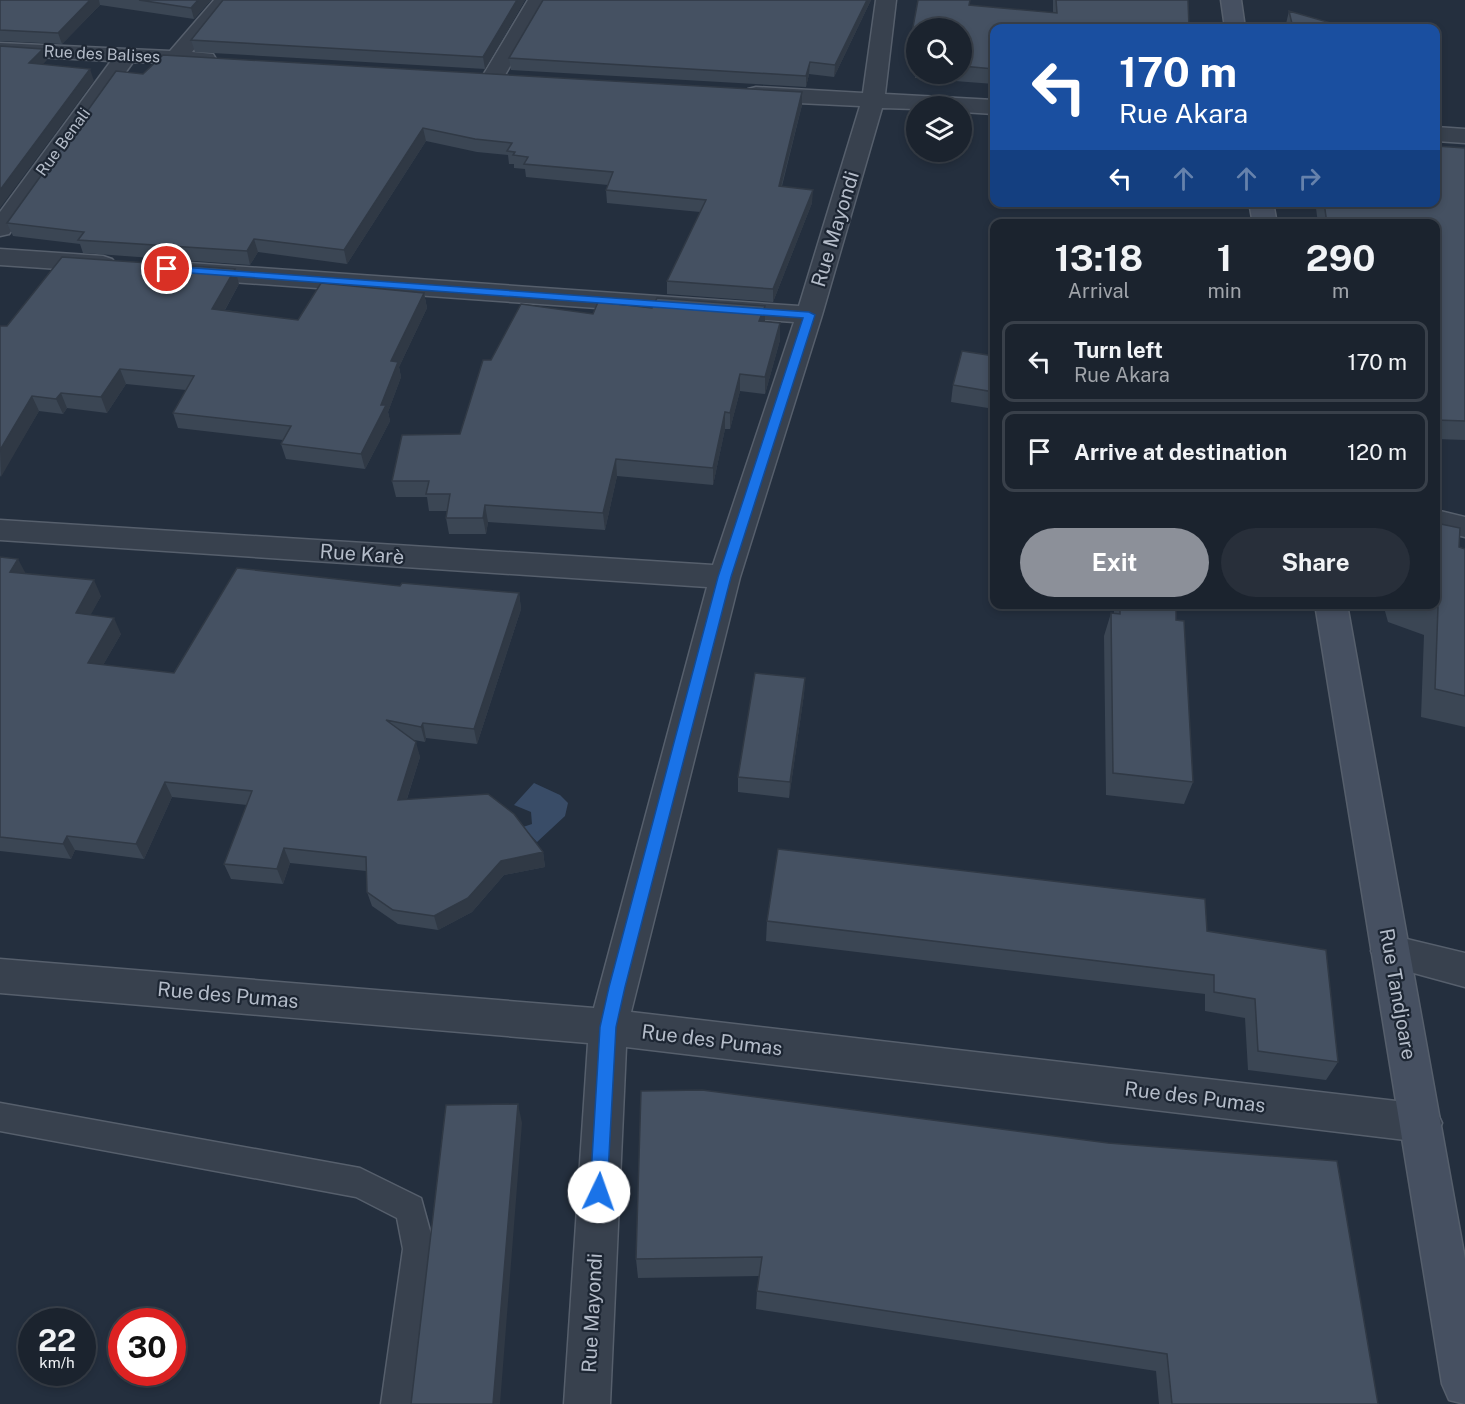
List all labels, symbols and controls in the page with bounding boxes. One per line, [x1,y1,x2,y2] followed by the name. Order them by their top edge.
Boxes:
[906,18,972,162] map controls
[906,18,972,84] button: search
[43,41,161,67] street label: Rue des Balises
[1119,47,1237,96] text: 170 m
[1020,48,1098,126] icon: left
[906,96,972,162] button: layers
[1119,97,1248,129] text: Rue Akara
[32,104,94,180] street label: Rue Benali
[1104,162,1137,195] icon: left
[1167,162,1200,195] icon: ahead
[1230,162,1263,195] icon: ahead
[1293,162,1326,195] icon: right
[806,168,864,290] street label: Rue Mayondi
[1054,237,1143,279] text: 13:18
[1217,237,1232,279] text: 1
[1306,237,1376,279] text: 290
[141,243,192,294] pin
[150,252,183,285] icon: arrive
[1068,279,1130,303] text: Arrival
[1208,279,1241,303] text: min
[1332,279,1349,303] text: m
[1074,337,1163,363] text: Turn left
[1023,345,1056,378] icon: left
[1347,349,1407,375] text: 170 m
[1074,363,1170,387] text: Rue Akara
[1023,435,1056,468] icon: arrive
[1074,439,1287,465] text: Arrive at destination
[1347,439,1407,465] text: 120 m
[1020,528,1209,597] button: Exit
[1221,528,1410,597] button: Share
[319,539,405,569] street label: Rue Karè
[1375,927,1421,1061] street label: Rue Tandjoare
[156,977,300,1013] street label: Rue des Pumas
[640,1019,784,1061] street label: Rue des Pumas
[1123,1076,1267,1118] street label: Rue des Pumas
[567,1160,631,1224] position arrow
[577,1253,607,1373] street label: Rue Mayondi
[108,1308,186,1386] speed limit sign: 30
[38,1322,76,1358] text: 22
[39,1354,75,1371] text: km/h

